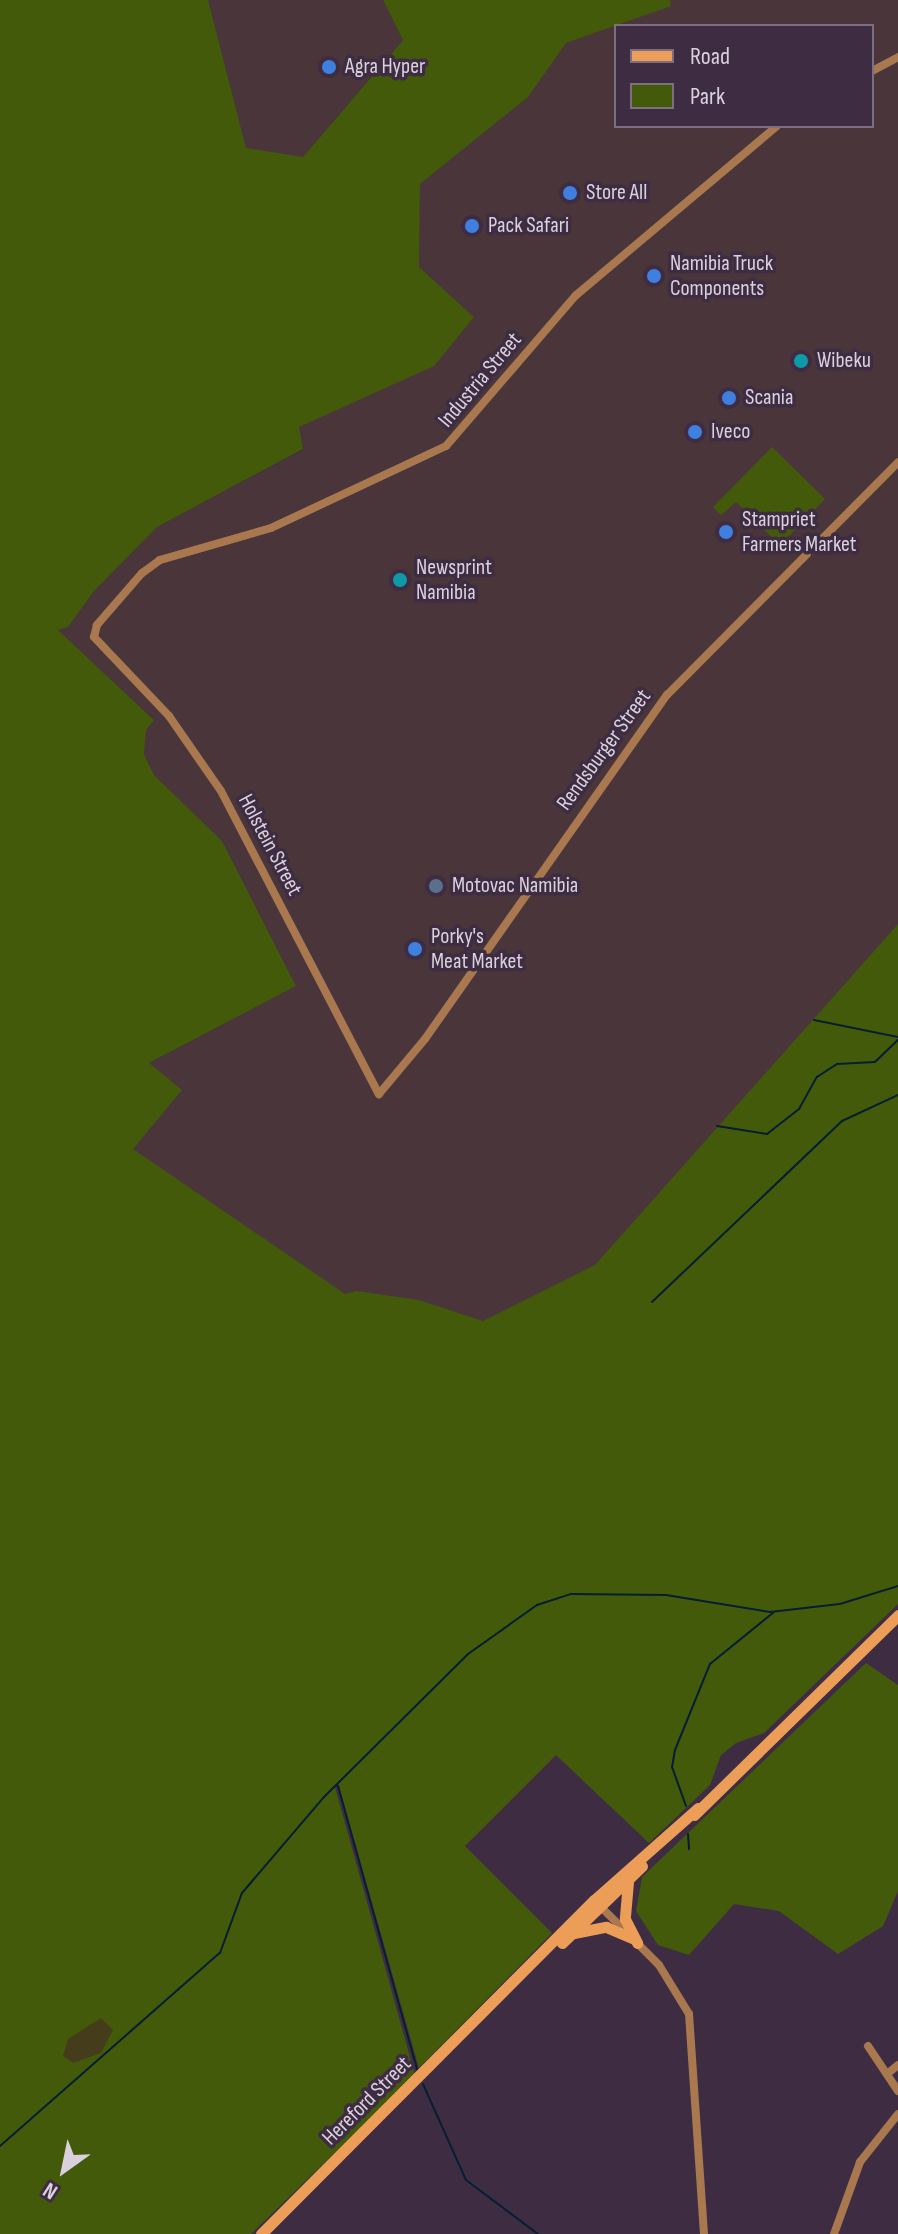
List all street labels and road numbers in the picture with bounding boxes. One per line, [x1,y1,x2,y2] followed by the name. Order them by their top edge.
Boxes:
[433,327,527,433] street label: Industria Street
[551,684,657,816] street label: Rendsburger Street
[232,790,308,900] street label: Holstein Street
[317,2051,417,2151] street label: Hereford Street

